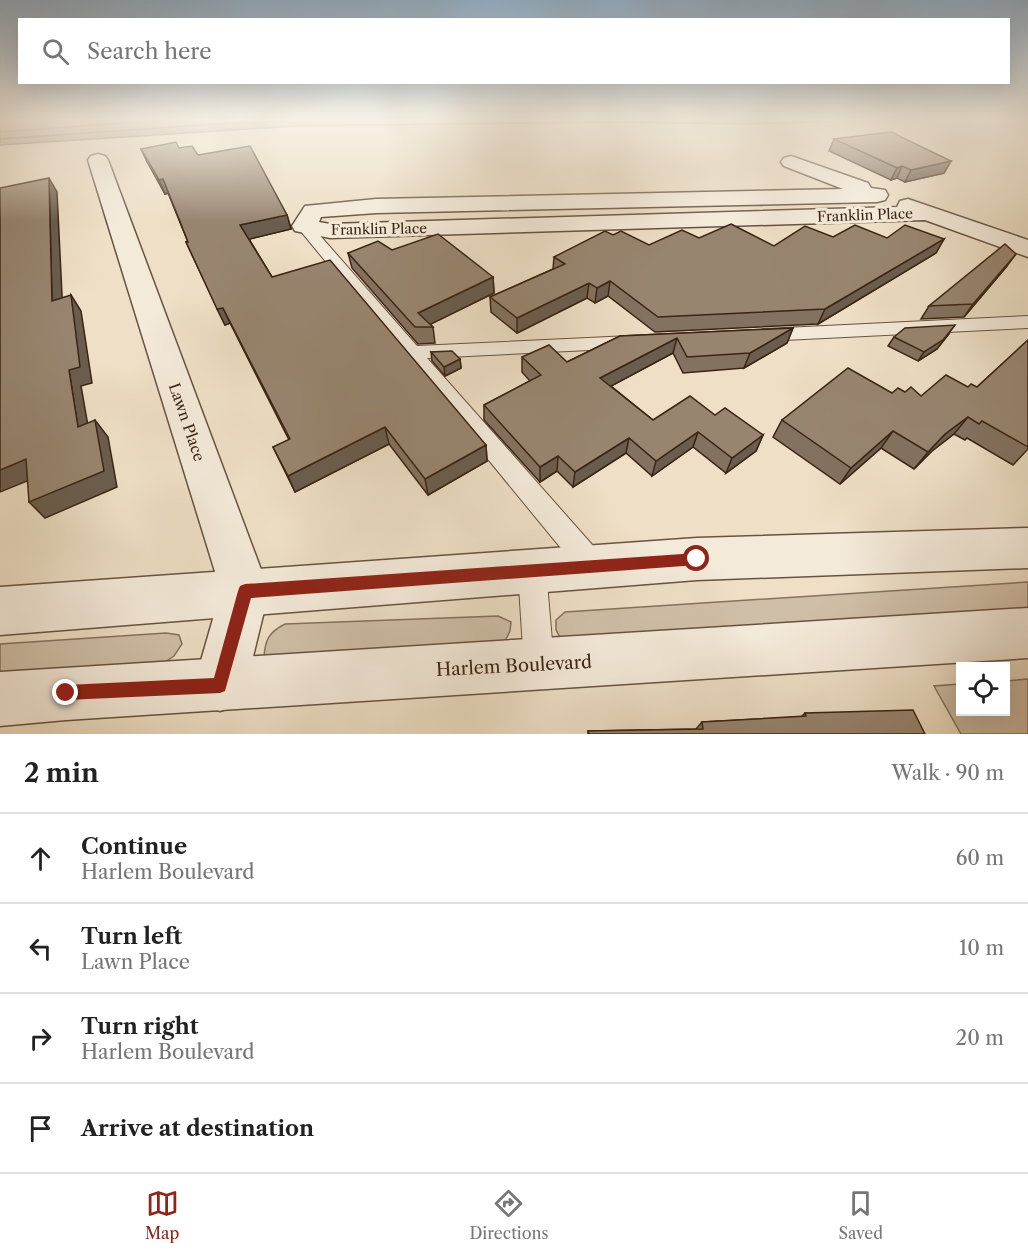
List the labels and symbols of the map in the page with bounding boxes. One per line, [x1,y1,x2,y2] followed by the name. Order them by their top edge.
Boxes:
[817,204,913,226] street label: Franklin Place
[331,219,427,239] street label: Franklin Place
[165,380,209,464] street label: Lawn Place
[683,545,709,571] route start
[435,651,593,681] street label: Harlem Boulevard
[52,679,78,705] route end

